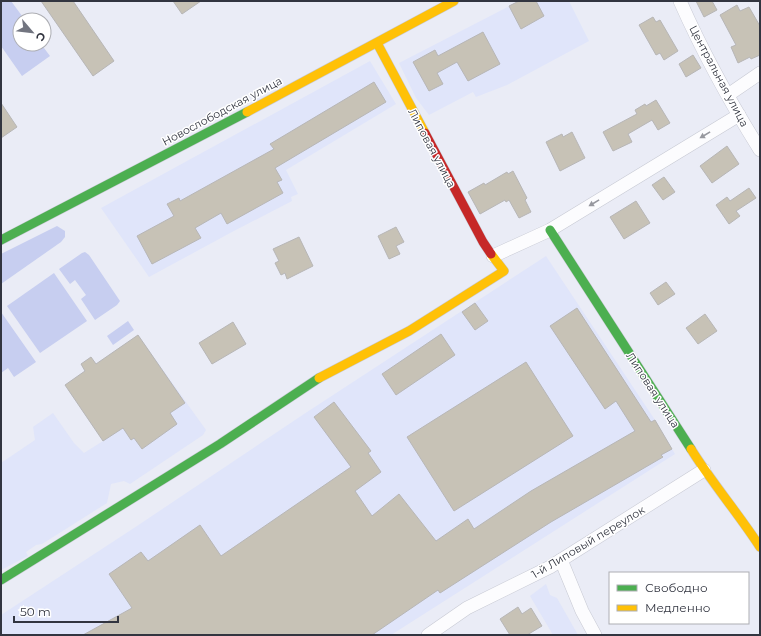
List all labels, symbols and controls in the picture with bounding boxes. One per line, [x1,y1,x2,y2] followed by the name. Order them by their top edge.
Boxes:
[12,12,52,52] north arrow
[686,23,752,129] street label: Центральная улица
[33,30,49,44] text: С
[160,73,284,149] street label: Новослободская улица
[405,106,459,190] street label: Липовая улица
[699,132,711,139] one-way arrow
[588,199,600,206] one-way arrow
[623,349,683,431] street label: Липовая улица
[529,502,648,581] street label: 1-й Липовый переулок
[609,572,749,624] legend
[645,580,708,595] text: Свободно
[14,598,118,624] scale bar
[645,600,711,615] text: Медленно
[20,604,51,619] text: 50 m

